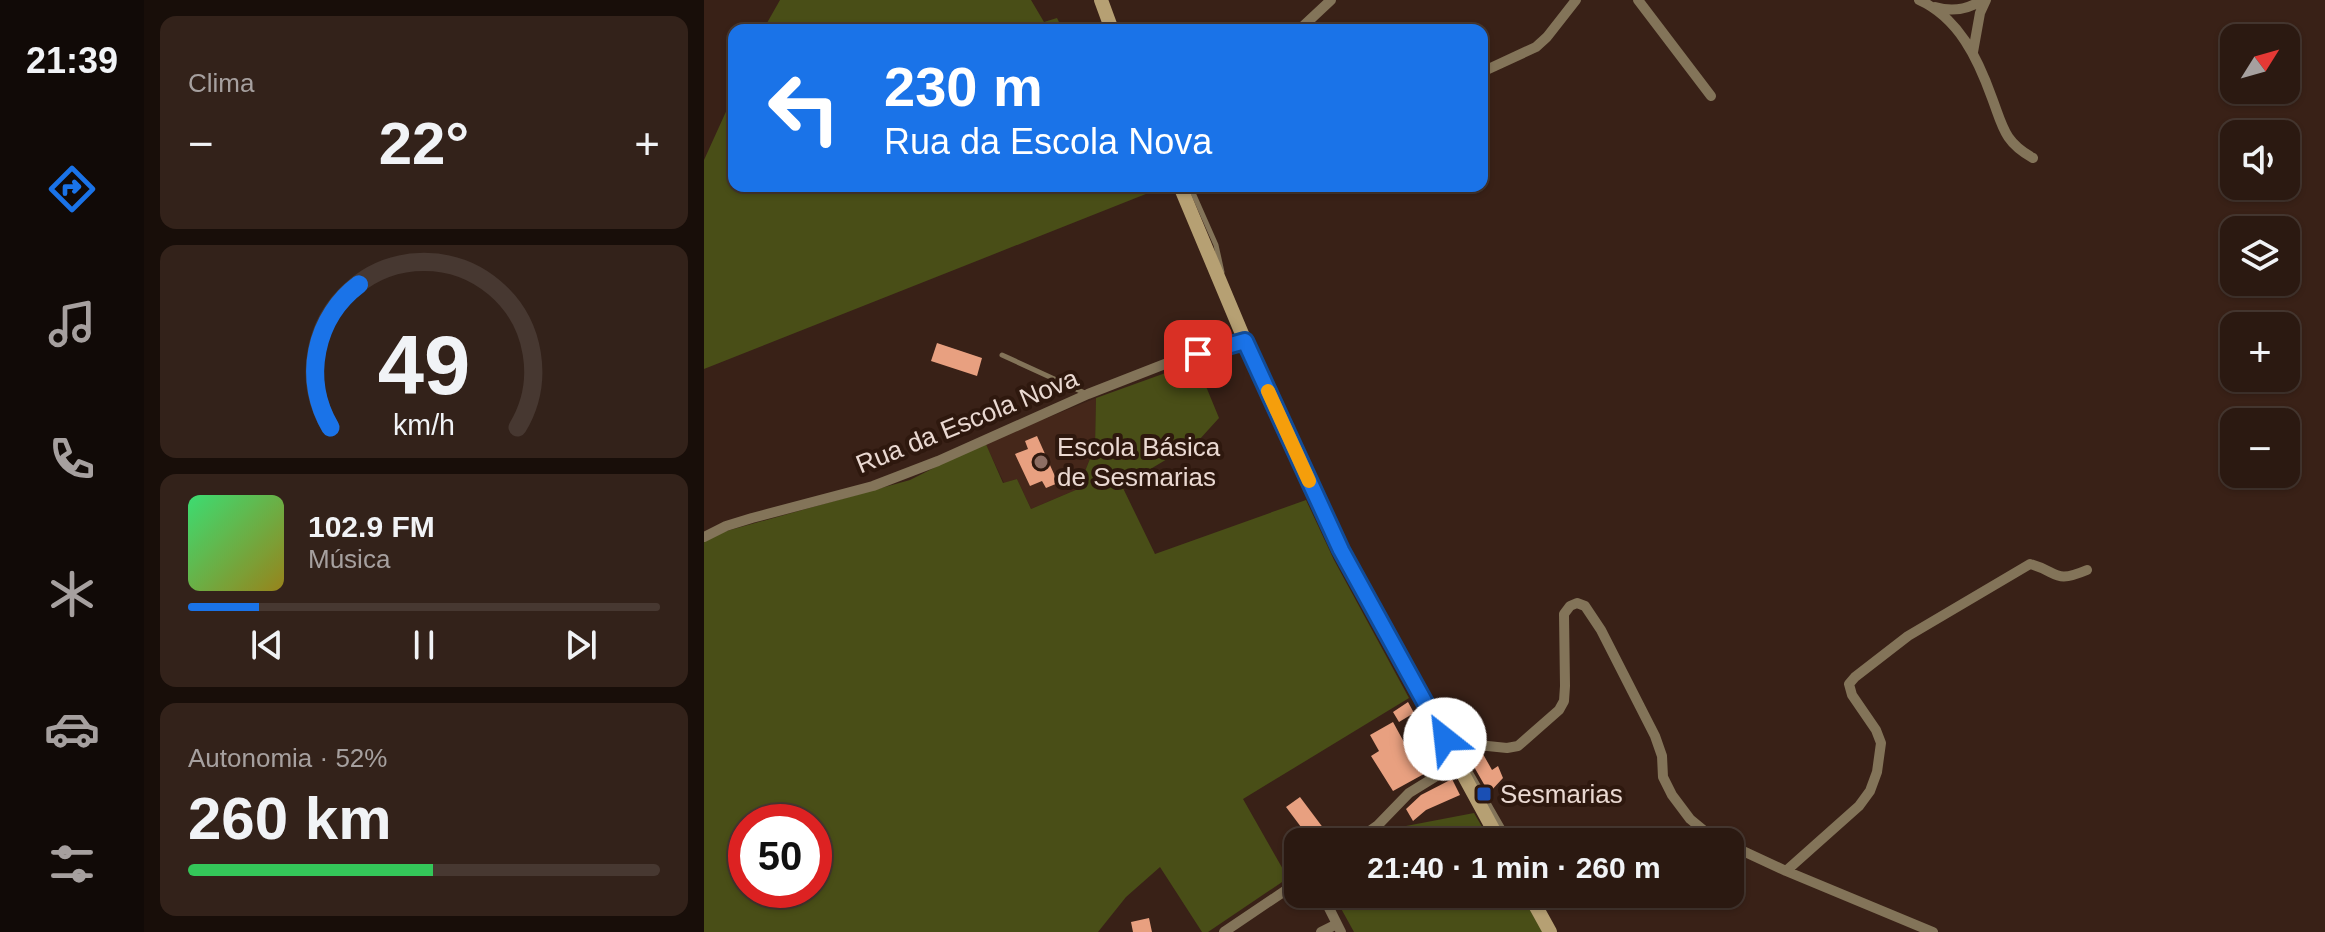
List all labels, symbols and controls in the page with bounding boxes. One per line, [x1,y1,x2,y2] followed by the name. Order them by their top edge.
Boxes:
[2220,24,2300,104] north arrow
[2220,24,2300,488] map controls
[26,40,118,81] text: 21:39
[884,55,1043,118] text: 230 m
[752,56,856,160] icon: left
[188,68,254,98] text: Clima
[379,110,469,177] text: 22°
[188,119,214,168] text: −
[634,119,660,168] text: +
[2220,120,2300,200] button: sound
[884,121,1212,162] text: Rua da Escola Nova
[44,161,100,217] icon: directions
[2220,216,2300,296] button: layers
[44,296,100,352] icon: music
[2220,312,2300,392] button: +
[378,318,470,411] text: 49
[1164,320,1232,388] pin
[1176,332,1220,376] icon: arrive
[851,362,1083,479] street label: Rua da Escola Nova
[2220,408,2300,488] button: −
[393,409,455,441] text: km/h
[44,431,100,487] icon: phone
[1057,432,1221,492] place label: Escola Básica de Sesmarias
[1032,453,1050,471] marker: Escola Básica de Sesmarias
[308,510,435,543] text: 102.9 FM
[308,544,390,574] text: Música
[44,566,100,622] icon: climate
[245,623,289,667] icon: previous
[402,623,446,667] icon: pause
[559,623,603,667] icon: next
[1403,697,1487,781] position arrow
[44,701,100,757] icon: car
[188,743,387,773] text: Autonomia · 52%
[1500,779,1623,809] place label: Sesmarias
[188,785,392,852] text: 260 km
[1475,785,1493,803] marker: Sesmarias
[728,804,832,908] speed limit sign: 50
[44,836,100,892] icon: filters
[1367,851,1661,884] text: 21:40 · 1 min · 260 m

